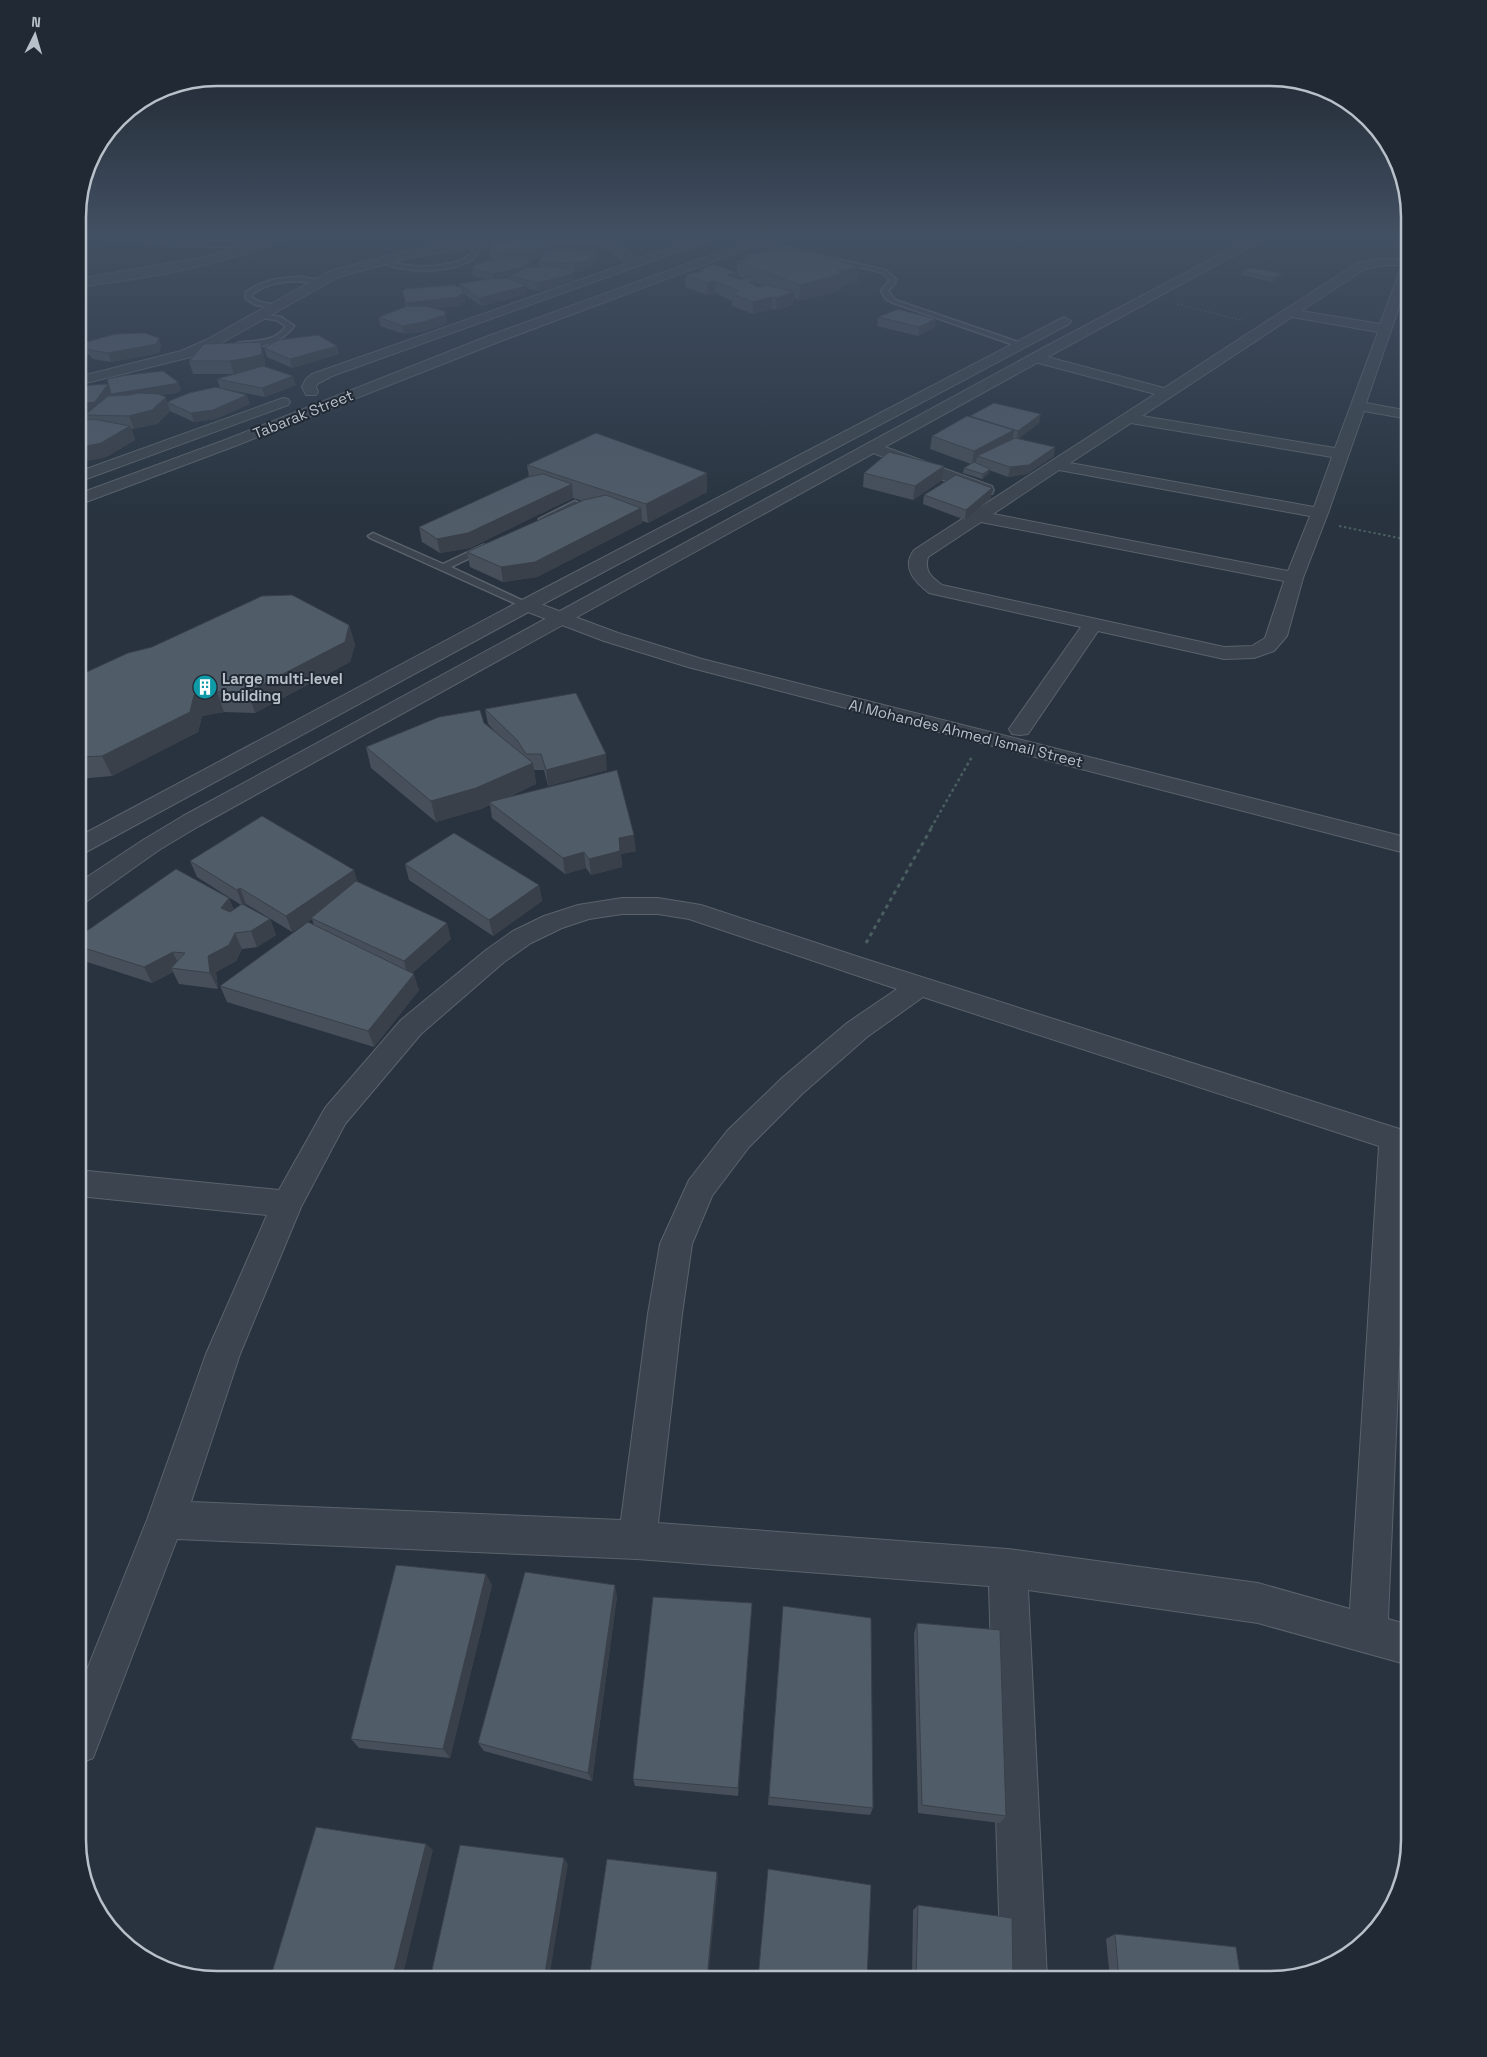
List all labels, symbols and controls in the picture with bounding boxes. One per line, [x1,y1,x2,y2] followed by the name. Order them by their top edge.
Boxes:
[10,10,60,60] north arrow
[31,13,42,31] text: N
[250,385,356,443] street label: Tabarak Street
[222,669,343,705] place label: Large multi-level building
[192,674,218,700] building icon: Large multi-level building
[847,695,1085,771] street label: Al Mohandes Ahmed Ismail Street

